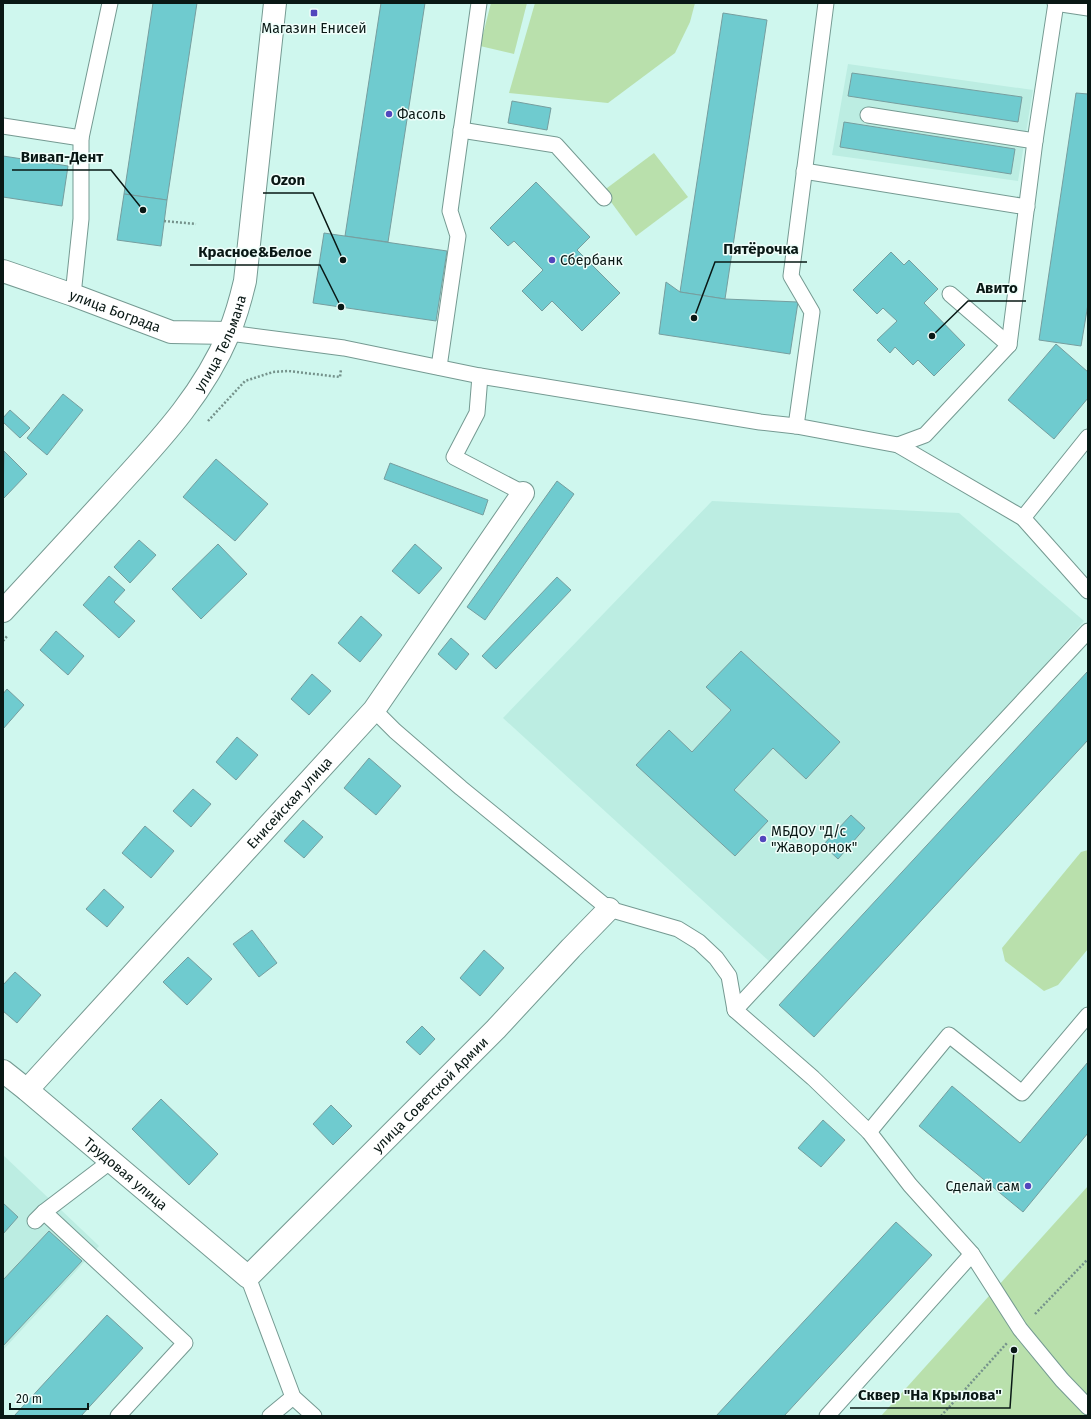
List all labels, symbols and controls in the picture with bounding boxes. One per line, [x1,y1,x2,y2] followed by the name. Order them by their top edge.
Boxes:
[309,8,319,18] marker: Магазин Енисей
[261,20,367,37] place label: Магазин Енисей
[397,106,446,123] place label: Фасоль
[384,109,394,119] marker: Фасоль
[12,143,111,170] callout: Вивап-Дент
[21,148,104,166] text: Вивап-Дент
[263,166,313,193] callout: Ozon
[271,171,305,189] text: Ozon
[715,235,807,262] callout: Пятёрочка
[190,238,320,265] callout: Красное&Белое
[723,240,799,258] text: Пятёрочка
[198,243,312,261] text: Красное&Белое
[560,252,624,269] place label: Сбербанк
[547,255,557,265] marker: Сбербанк
[968,274,1026,301] callout: Авито
[975,279,1018,297] text: Авито
[67,286,163,336] street label: улица Бограда
[191,293,250,395] street label: улица Тельмана
[243,754,336,853] street label: Енисейская улица
[771,823,857,856] place label: МБДОУ "Д/с "Жаворонок"
[758,834,768,844] marker: МБДОУ "Д/с "Жаворонок"
[369,1034,492,1156] street label: улица Советской Армии
[80,1134,171,1214] street label: Трудовая улица
[946,1178,1020,1195] place label: Сделай сам
[1023,1181,1033,1191] marker: Сделай сам
[850,1381,1010,1408] callout: Сквер "На Крылова"
[10,1385,88,1411] scale bar
[858,1386,1002,1404] text: Сквер "На Крылова"
[16,1392,42,1406] text: 20 m

